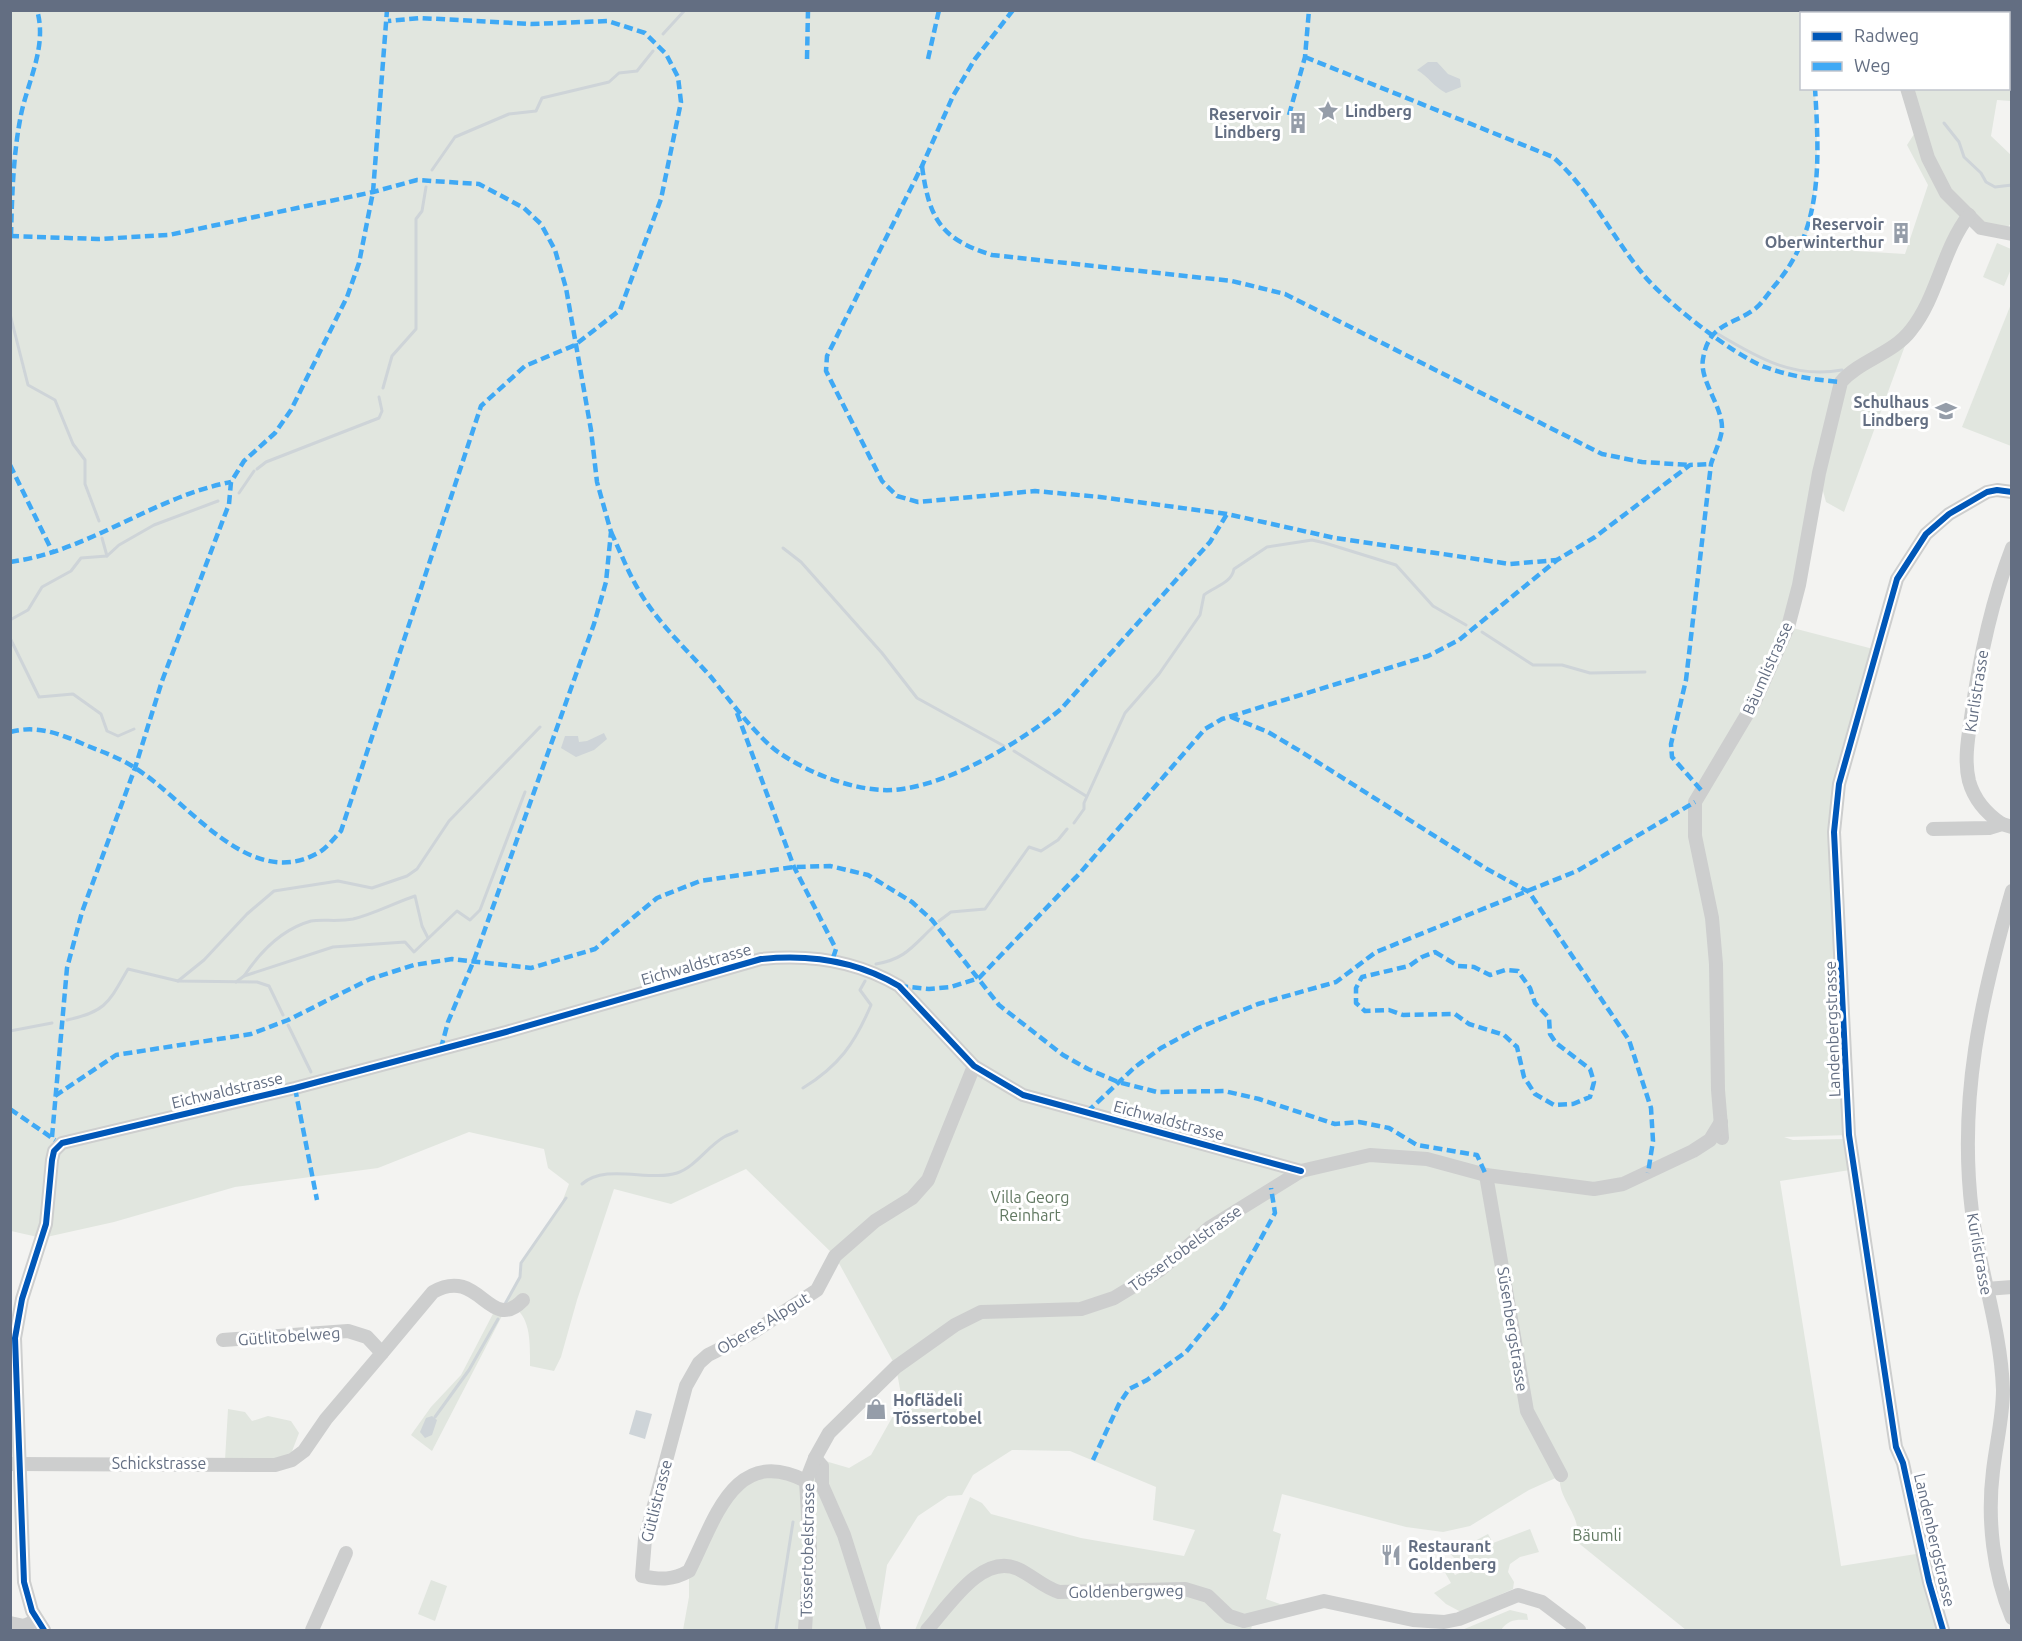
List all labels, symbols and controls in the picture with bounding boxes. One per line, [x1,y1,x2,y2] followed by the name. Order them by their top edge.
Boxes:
[1800,12,2010,90] legend
[1854,25,1919,45] text: Radweg
[1854,55,1891,75] text: Weg
[1316,99,1340,123] place icon: Lindberg
[1345,102,1412,120] place label: Lindberg
[1209,105,1281,141] place label: Reservoir Lindberg
[1286,111,1310,135] building icon: Reservoir Lindberg
[1765,215,1884,251] place label: Reservoir Oberwinterthur
[1889,221,1913,245] building icon: Reservoir Oberwinterthur
[1854,393,1929,429] place label: Schulhaus Lindberg
[1934,399,1958,423] school or university icon: Schulhaus Lindberg
[1739,619,1795,717] street label: Bäumlistrasse
[1961,649,1991,733] street label: Kurlistrasse
[639,940,753,988] street label: Eichwaldstrasse
[1821,960,1843,1098] street label: Landenbergstrasse
[170,1068,284,1112] street label: Eichwaldstrasse
[1112,1097,1226,1143] street label: Eichwaldstrasse
[991,1188,1069,1224] park label: Villa Georg Reinhart
[1125,1201,1245,1295] street label: Tössertobelstrasse
[1964,1211,1996,1297] street label: Kurlistrasse
[1494,1265,1532,1393] street label: Süsenbergstrasse
[713,1288,813,1358] street label: Oberes Alpgut
[237,1323,341,1349] street label: Gütlitobelweg
[893,1391,982,1427] place label: Hoflädeli Tössertobel
[864,1397,888,1421] shop icon: Hoflädeli Tössertobel
[112,1454,206,1472] street label: Schickstrasse
[637,1458,675,1544] street label: Gütlistrasse
[1911,1471,1959,1609] street label: Landenbergstrasse
[797,1483,817,1617] street label: Tössertobelstrasse
[1572,1526,1622,1544] park label: Bäumli
[1408,1537,1496,1573] place label: Restaurant Goldenberg
[1379,1543,1403,1567] restaurant icon: Restaurant Goldenberg
[1068,1581,1184,1601] street label: Goldenbergweg

